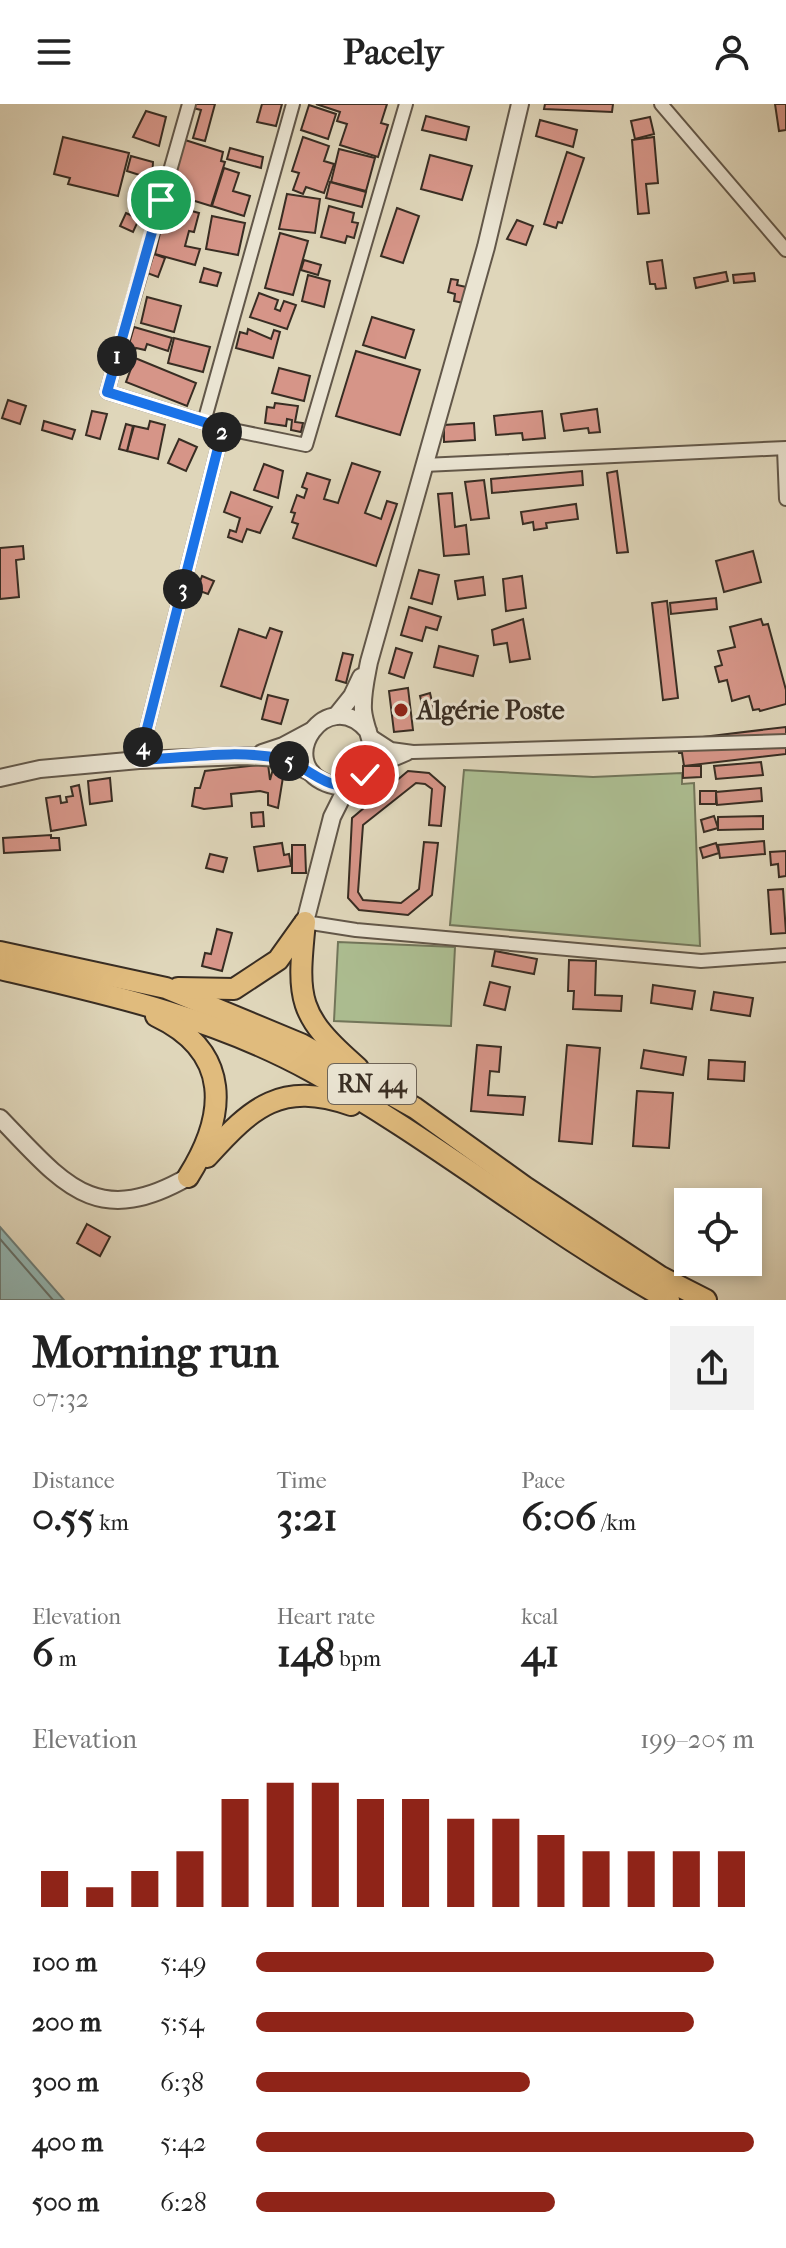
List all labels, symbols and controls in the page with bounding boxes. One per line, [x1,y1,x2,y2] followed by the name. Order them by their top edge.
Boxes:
[32,30,76,74] icon: menu
[710,30,754,74] icon: person
[343,31,443,73] text: Pacely
[127,166,195,234] pin
[139,178,183,222] icon: arrive
[97,336,137,376] pin: 1
[113,343,121,369] text: 1
[202,412,242,452] pin: 2
[216,419,228,445] text: 2
[163,569,203,609] pin: 3
[178,576,188,602] text: 3
[415,695,565,726] place label: Algérie Poste
[392,701,410,719] marker: Algérie Poste
[123,727,163,767] pin: 4
[137,734,150,760] text: 4
[269,741,309,781] pin: 5
[331,741,399,809] pin
[284,748,294,774] text: 5
[343,753,387,797] icon: check
[328,1064,416,1104] road number: RN 44
[674,1188,762,1276] map controls
[674,1188,762,1276] button: locate
[670,1326,754,1410] button: share
[32,1327,279,1378] text: Morning run
[32,1383,89,1414] text: 07:32
[32,1468,115,1494] text: Distance
[277,1468,327,1494] text: Time
[521,1468,565,1494] text: Pace
[32,1494,95,1540] text: 0.55
[277,1494,338,1540] text: 3:21
[521,1494,596,1540] text: 6:06
[95,1510,129,1536] text: km
[596,1510,636,1536] text: /km
[32,1604,121,1630] text: Elevation
[277,1604,375,1630] text: Heart rate
[521,1604,558,1630] text: kcal
[32,1630,54,1676] text: 6
[277,1630,335,1676] text: 148
[521,1630,559,1676] text: 41
[54,1646,77,1672] text: m
[335,1646,381,1672] text: bpm
[32,1724,137,1755] text: Elevation
[640,1724,754,1755] text: 199–205 m
[32,1947,97,1978] text: 100 m
[160,1947,207,1978] text: 5:49
[32,2007,101,2038] text: 200 m
[160,2007,204,2038] text: 5:54
[32,2067,99,2098] text: 300 m
[160,2067,204,2098] text: 6:38
[32,2127,103,2158] text: 400 m
[160,2127,206,2158] text: 5:42
[32,2187,99,2218] text: 500 m
[160,2187,207,2218] text: 6:28

